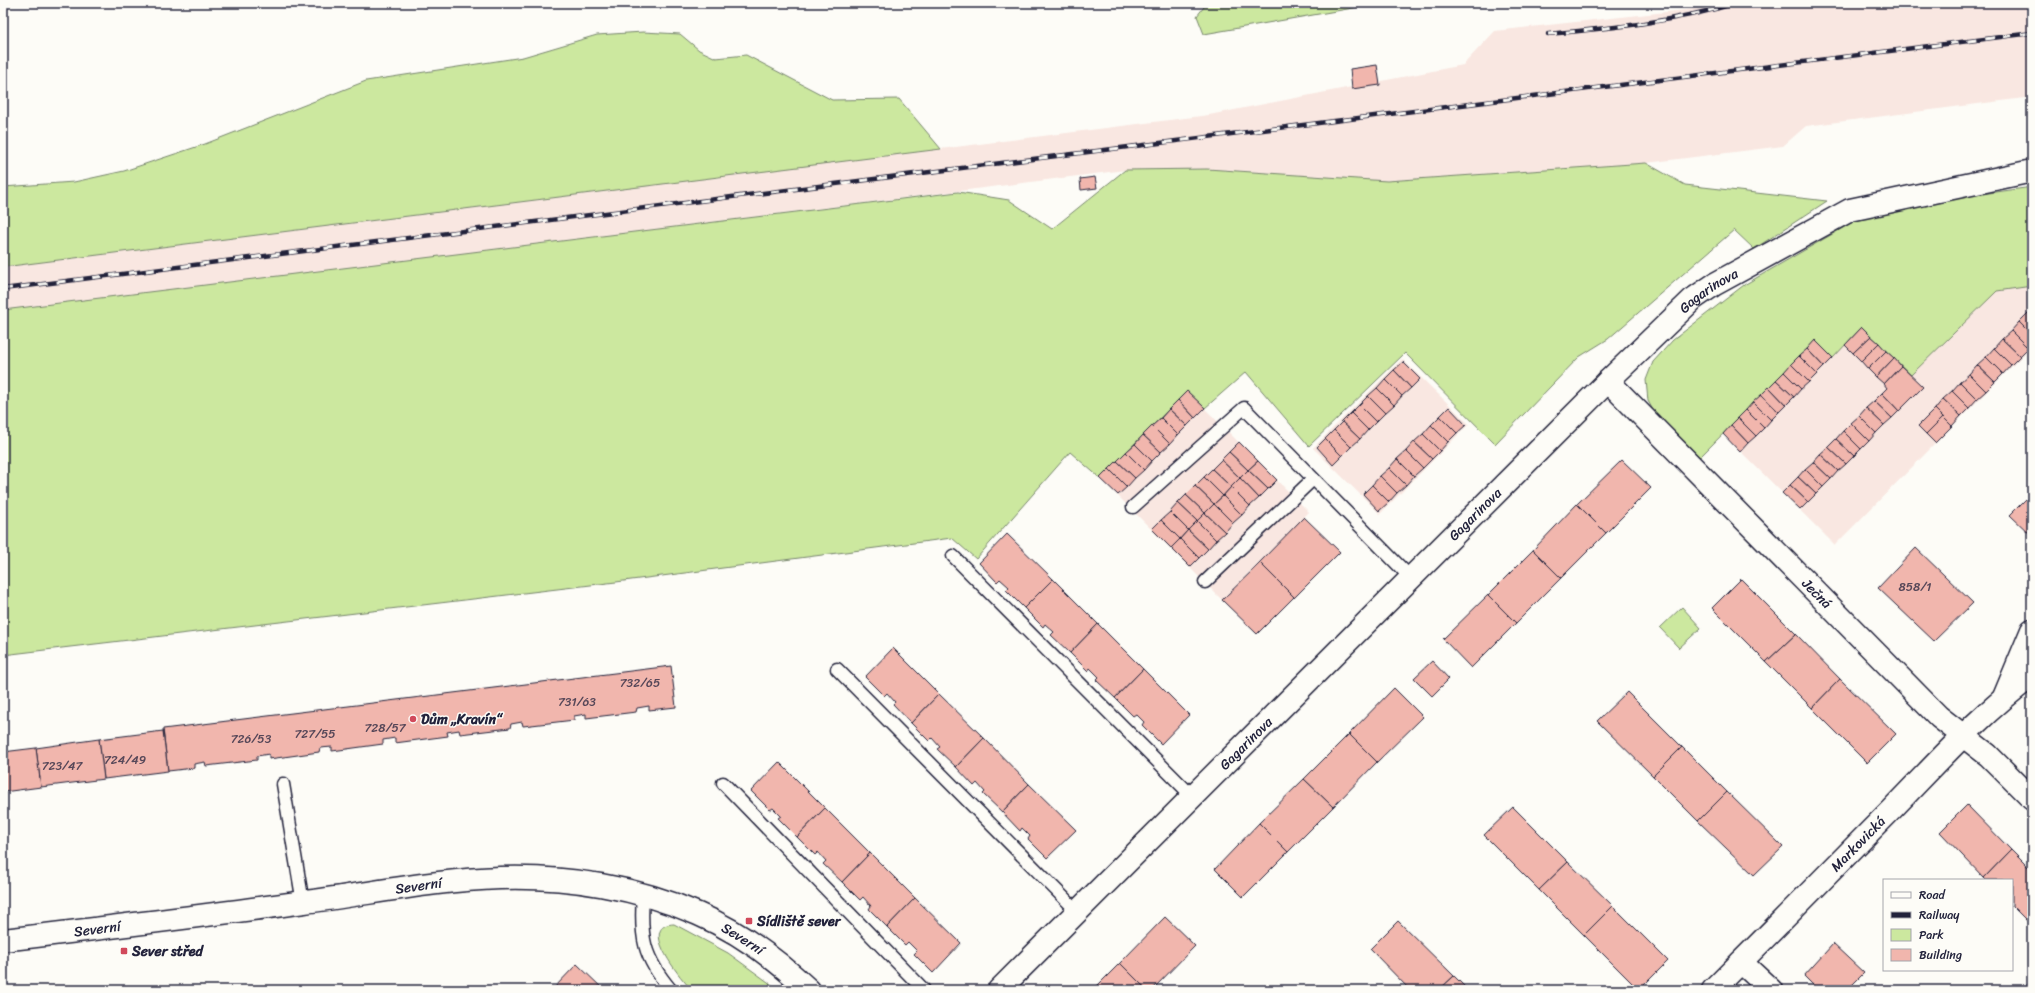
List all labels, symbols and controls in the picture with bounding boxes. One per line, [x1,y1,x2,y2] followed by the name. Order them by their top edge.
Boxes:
[1673,261,1744,319] street label: Gagarinova
[1442,481,1508,547] street label: Gagarinova
[1795,571,1838,615] street label: Ječná
[1899,576,1931,598] house number: 858/1
[620,672,660,694] house number: 732/65
[558,691,596,713] house number: 731/63
[421,707,504,732] place label: Dům „Kravín“
[1213,710,1279,776] street label: Gagarinova
[408,714,418,724] marker: Dům „Kravín“
[364,717,407,739] house number: 728/57
[294,723,336,745] house number: 727/55
[231,728,272,750] house number: 726/53
[104,749,146,771] house number: 724/49
[42,755,83,777] house number: 723/47
[1824,810,1892,878] street label: Markovická
[393,870,445,901] street label: Severní
[1883,879,2013,971] legend
[1919,884,1946,906] text: Road
[1919,904,1960,926] text: Railway
[756,909,842,934] place label: Sídliště sever
[72,913,124,944] street label: Severní
[717,915,771,963] street label: Severní
[744,916,754,926] marker: Sídliště sever
[1919,924,1944,946] text: Park
[131,939,204,964] place label: Sever střed
[1919,944,1962,966] text: Building
[119,946,129,956] marker: Sever střed

